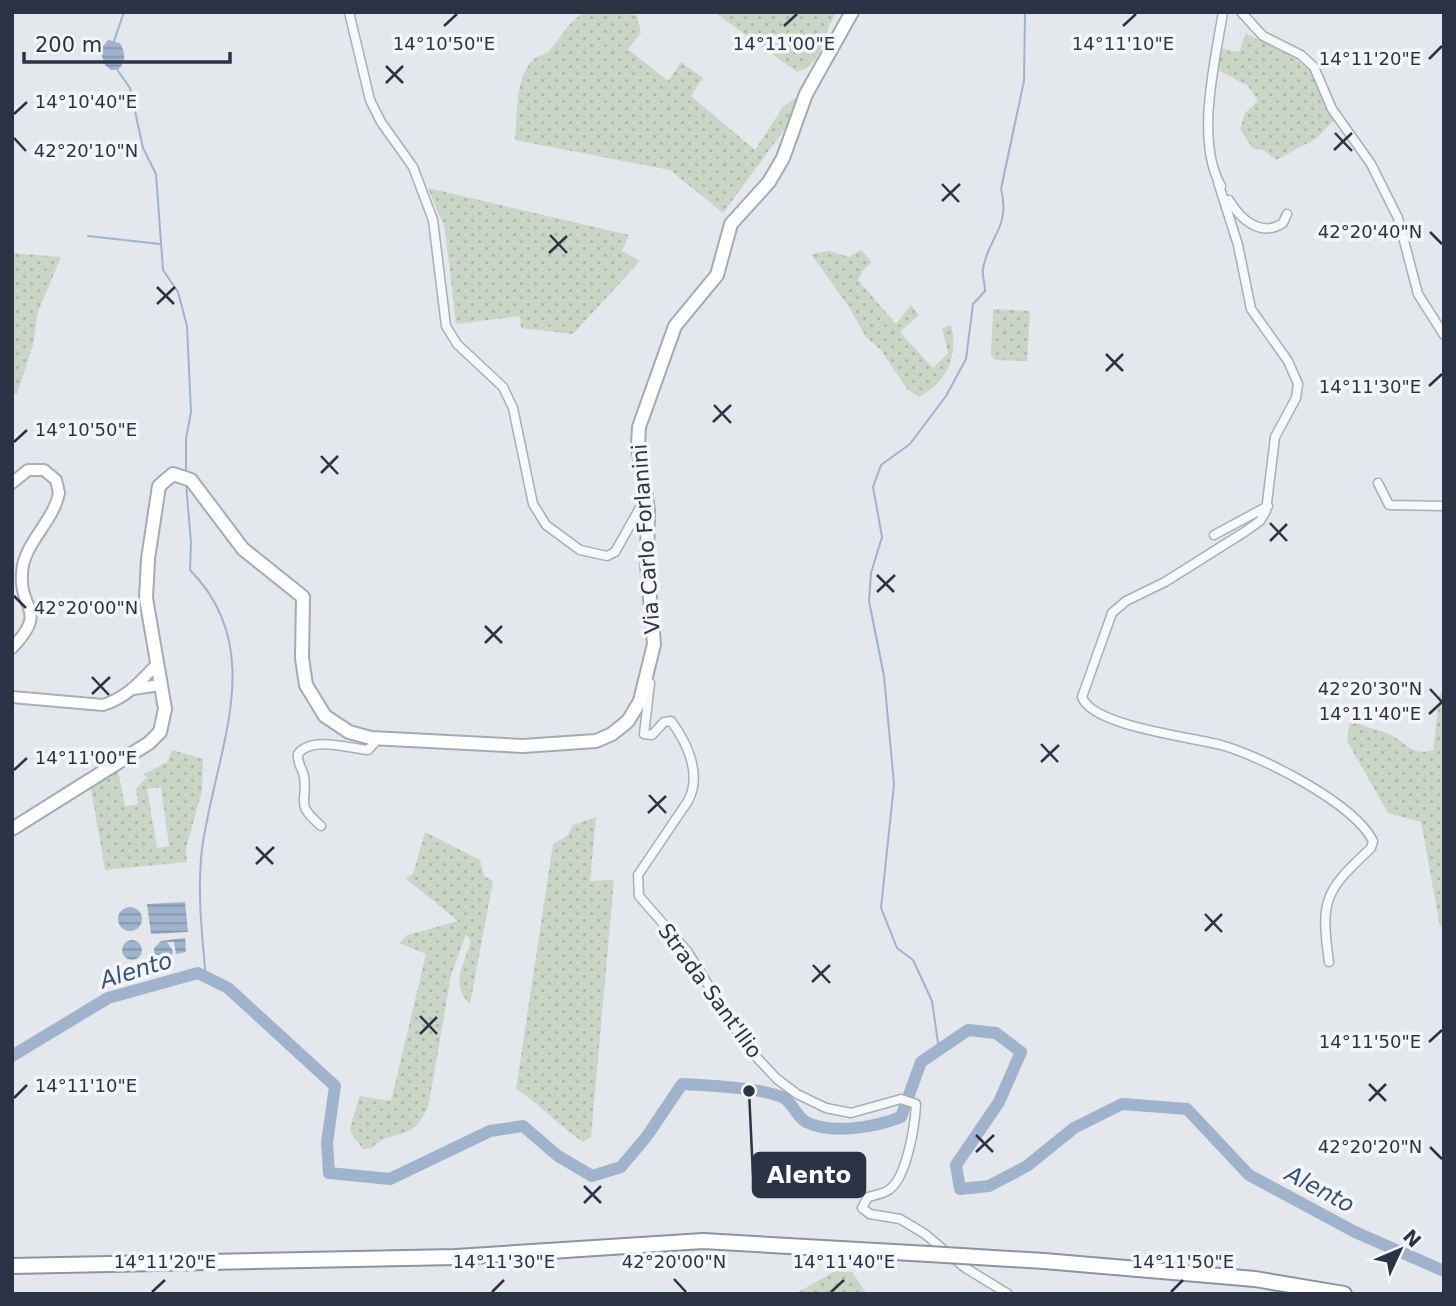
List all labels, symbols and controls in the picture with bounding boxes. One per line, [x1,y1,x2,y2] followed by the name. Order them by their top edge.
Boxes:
[24,21,231,65] scale bar
[35,33,102,57] text: 200 m
[393,33,495,54] text: 14°10'50"E
[733,33,835,54] text: 14°11'00"E
[1072,33,1174,54] text: 14°11'10"E
[1319,48,1421,69] text: 14°11'20"E
[35,91,137,112] text: 14°10'40"E
[34,140,138,161] text: 42°20'10"N
[1318,221,1422,242] text: 42°20'40"N
[1319,376,1421,397] text: 14°11'30"E
[35,419,137,440] text: 14°10'50"E
[627,443,665,635] street label: Via Carlo Forlanini
[34,597,138,618] text: 42°20'00"N
[1318,678,1422,699] text: 42°20'30"N
[1319,703,1421,724] text: 14°11'40"E
[35,747,137,768] text: 14°11'00"E
[653,919,767,1063] street label: Strada Sant'Ilio
[95,947,175,994] water label: Alento
[1319,1031,1421,1052] text: 14°11'50"E
[35,1075,137,1096] text: 14°11'10"E
[1318,1136,1422,1157] text: 42°20'20"N
[753,1153,865,1197] callout: Alento
[1279,1159,1359,1218] water label: Alento
[767,1162,851,1188] text: Alento
[1365,1215,1435,1285] north arrow
[1399,1225,1426,1252] text: N
[114,1251,216,1272] text: 14°11'20"E
[453,1251,555,1272] text: 14°11'30"E
[622,1251,726,1272] text: 42°20'00"N
[793,1251,895,1272] text: 14°11'40"E
[1132,1251,1234,1272] text: 14°11'50"E

